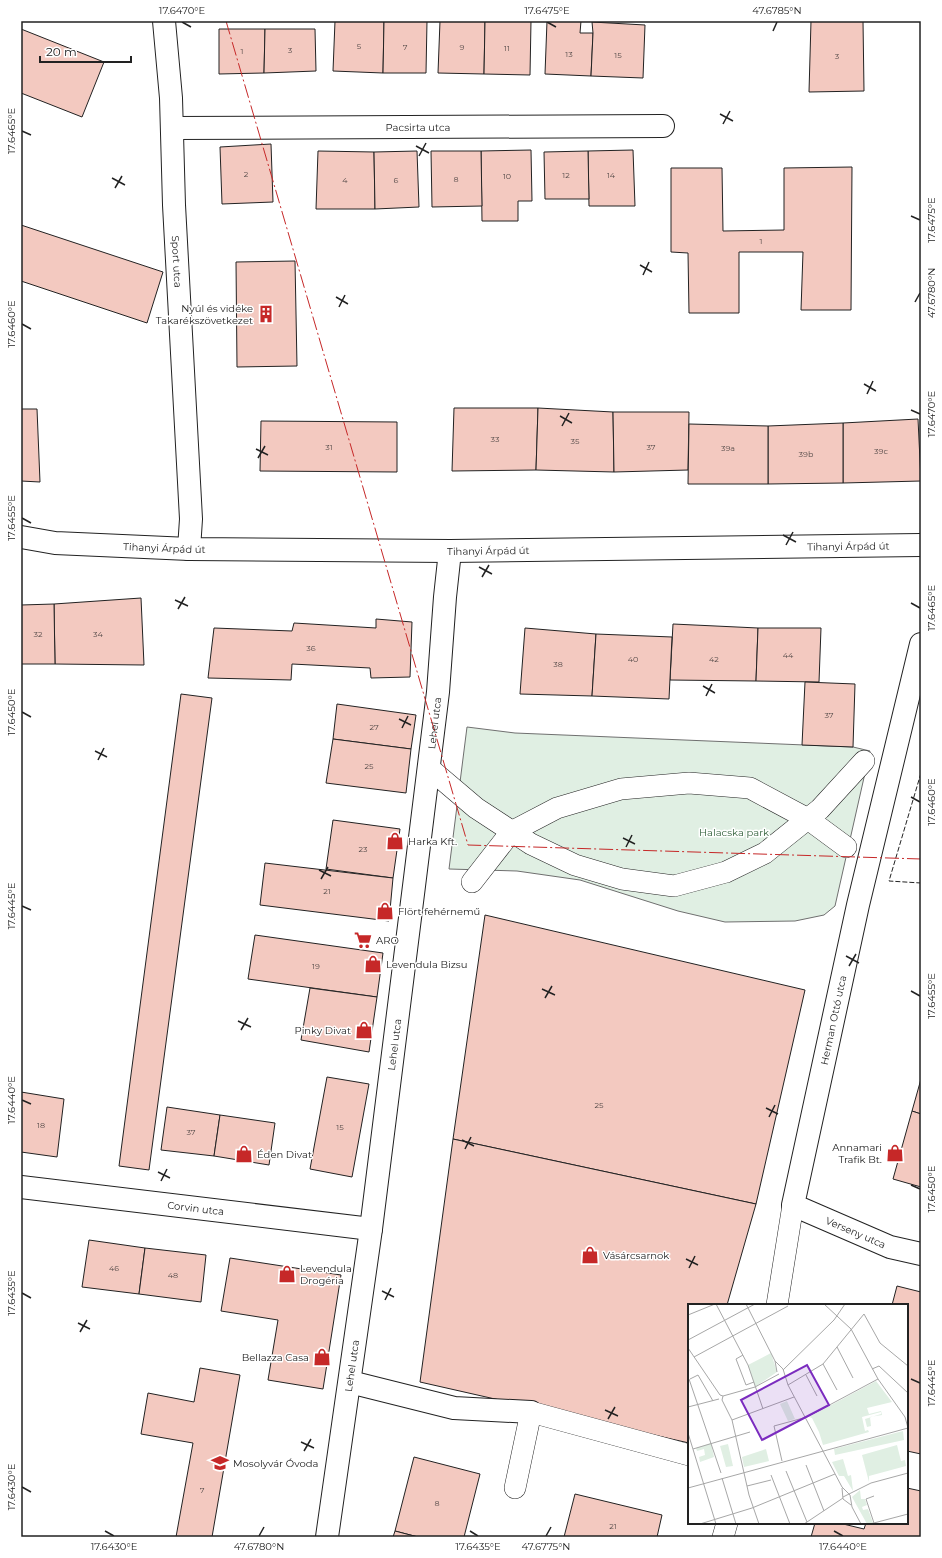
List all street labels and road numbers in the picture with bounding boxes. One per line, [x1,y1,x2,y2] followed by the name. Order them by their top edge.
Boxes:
[386,121,450,134] street label: Pacsirta utca
[169,235,184,288] street label: Sport utca
[807,539,890,553] street label: Tihanyi Árpád út
[123,540,206,556] street label: Tihanyi Árpád út
[447,544,530,558] street label: Tihanyi Árpád út
[425,696,444,750] street label: Lehel utca
[818,974,849,1066] street label: Herman Ottó utca
[385,1018,404,1071] street label: Lehel utca
[167,1199,225,1218] street label: Corvin utca
[824,1214,888,1251] street label: Verseny utca
[342,1339,362,1393] street label: Lehel utca

